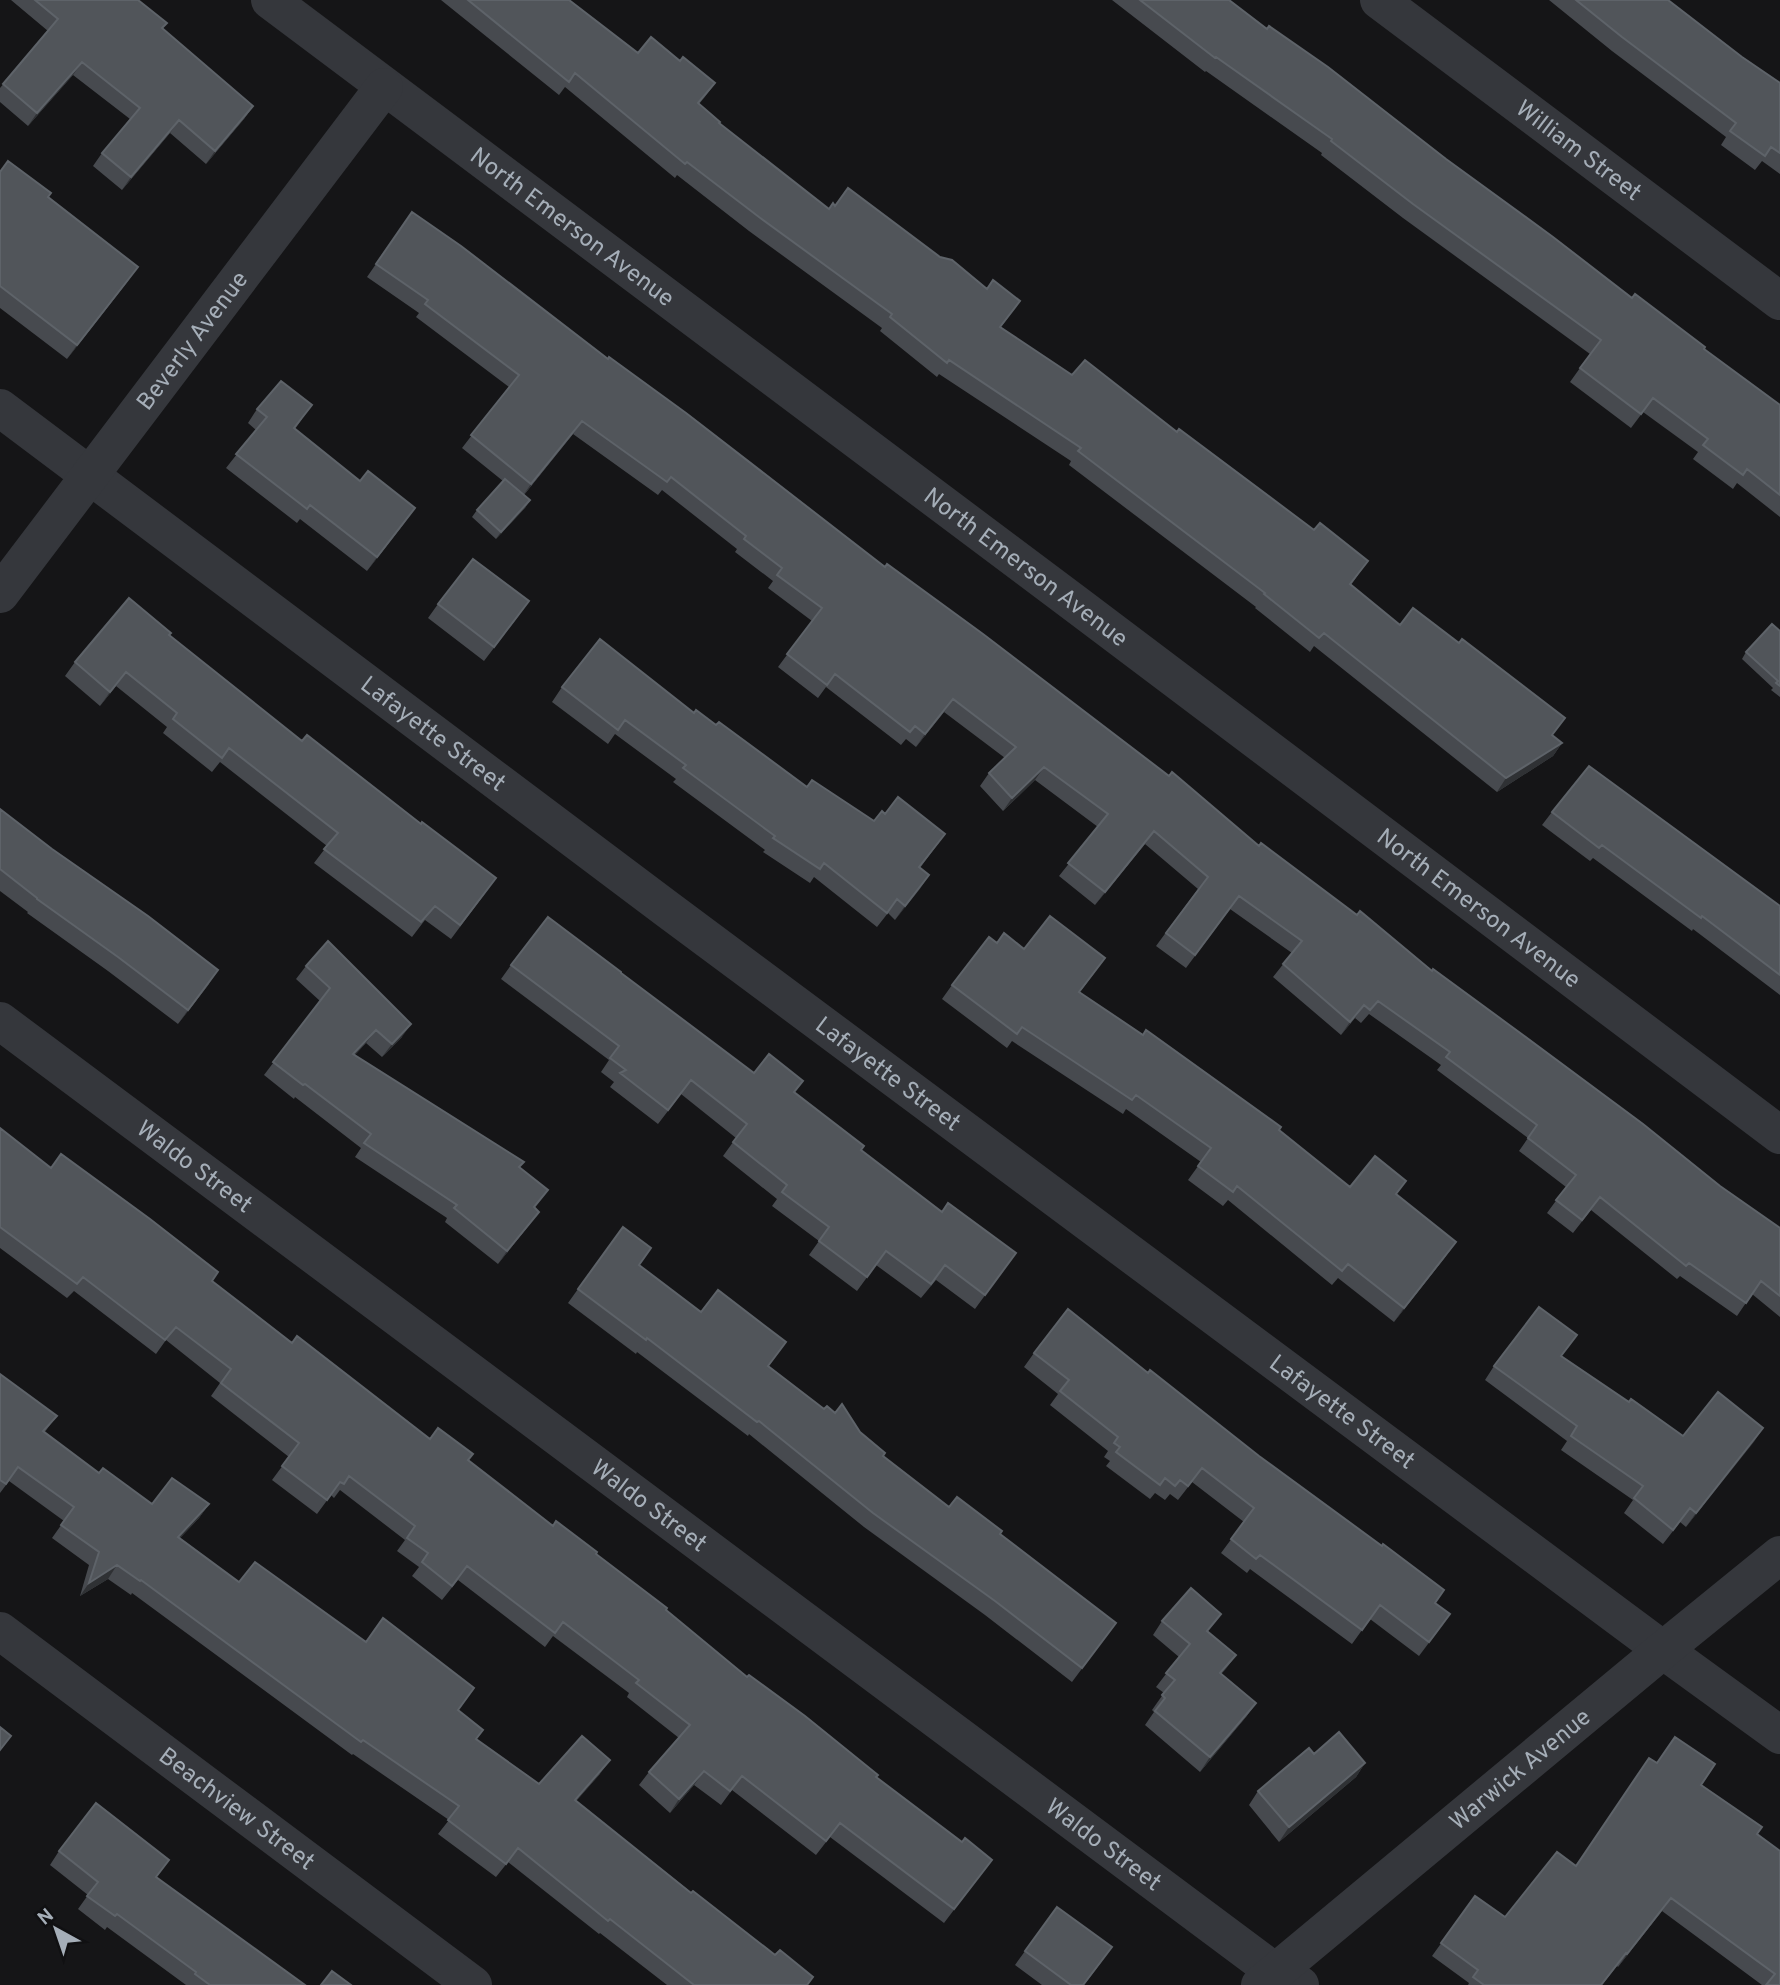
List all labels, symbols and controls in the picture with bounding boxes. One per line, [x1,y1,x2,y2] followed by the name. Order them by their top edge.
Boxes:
[1509,95,1647,209] street label: William Street
[463,142,679,315] street label: North Emerson Avenue
[131,266,256,417] street label: Beverly Avenue
[917,482,1133,655] street label: North Emerson Avenue
[354,671,511,799] street label: Lafayette Street
[1370,823,1586,996] street label: North Emerson Avenue
[808,1011,966,1139] street label: Lafayette Street
[130,1115,258,1221] street label: Waldo Street
[1262,1349,1420,1477] street label: Lafayette Street
[584,1454,712,1560] street label: Waldo Street
[1444,1703,1598,1838] street label: Warwick Avenue
[152,1742,320,1878] street label: Beachview Street
[1039,1793,1167,1899] street label: Waldo Street
[21,1894,91,1964] north arrow
[33,1904,59,1931] text: N

